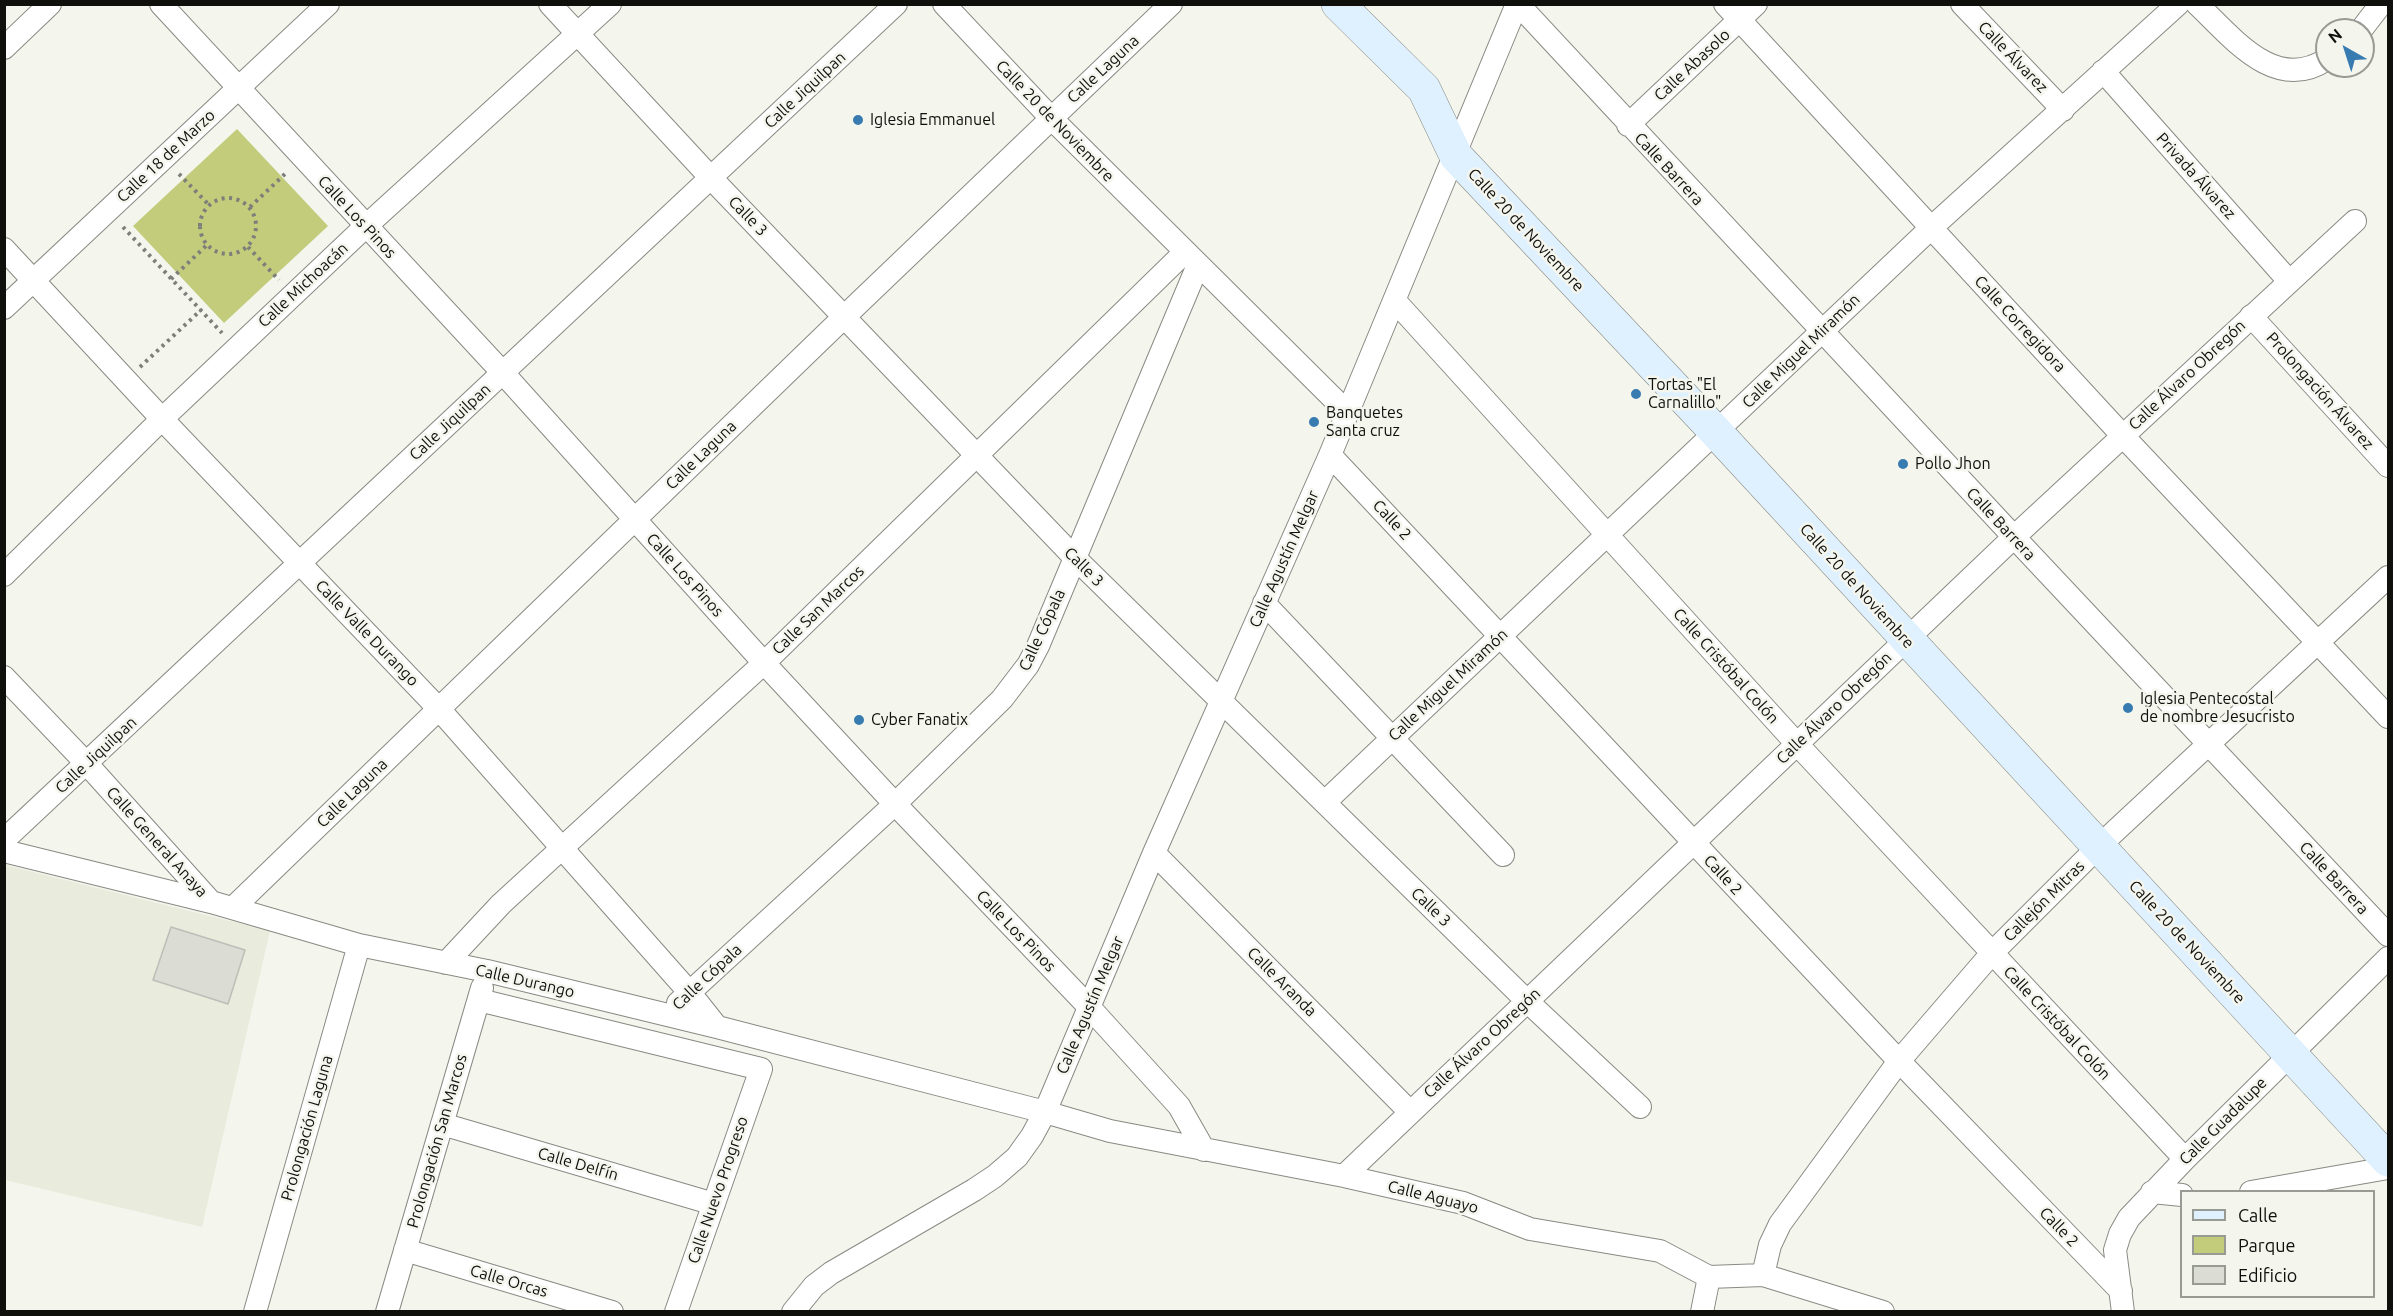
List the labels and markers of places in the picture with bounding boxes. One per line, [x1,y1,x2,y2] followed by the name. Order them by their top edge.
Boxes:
[870,110,995,130] place label: Iglesia Emmanuel
[851,113,865,127] marker: Iglesia Emmanuel
[1648,375,1721,413] place label: Tortas "El Carnalillo"
[1629,387,1643,401] marker: Tortas "El Carnalillo"
[1326,403,1403,441] place label: Banquetes Santa cruz
[1307,415,1321,429] marker: Banquetes Santa cruz
[1915,454,1991,474] place label: Pollo Jhon
[1896,457,1910,471] marker: Pollo Jhon
[2140,689,2295,727] place label: Iglesia Pentecostal de nombre Jesucristo
[2121,701,2135,715] marker: Iglesia Pentecostal de nombre Jesucristo
[871,710,968,730] place label: Cyber Fanatix
[852,713,866,727] marker: Cyber Fanatix

